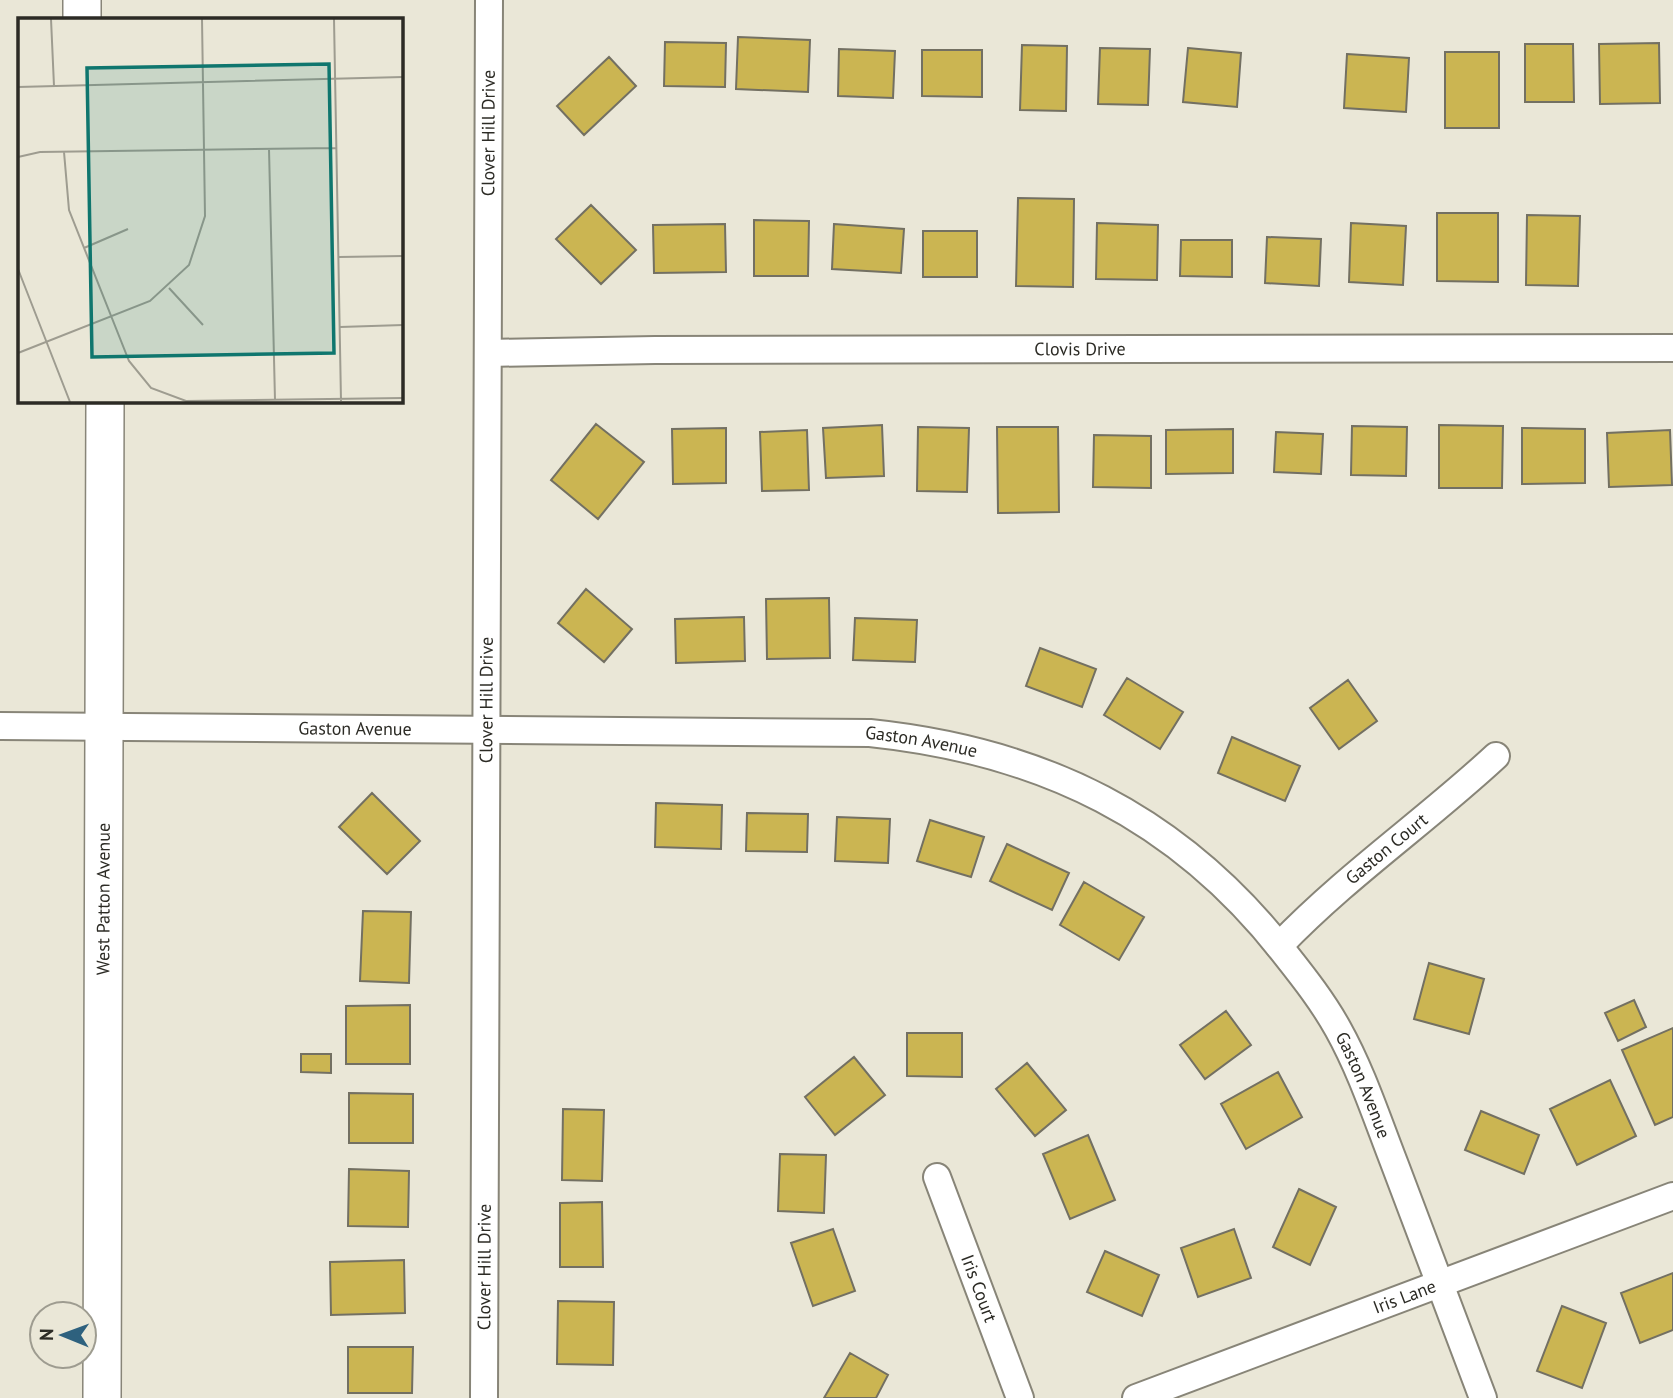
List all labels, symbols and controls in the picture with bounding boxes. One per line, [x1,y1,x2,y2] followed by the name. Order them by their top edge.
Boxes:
[18,18,402,402] inset map
[476,70,500,196] street label: Clover Hill Drive
[1034,337,1126,360] street label: Clovis Drive
[474,637,498,763] street label: Clover Hill Drive
[298,716,412,740] street label: Gaston Avenue
[864,721,980,762] street label: Gaston Avenue
[1341,808,1432,889] street label: Gaston Court
[91,823,115,975] street label: West Patton Avenue
[1331,1028,1396,1141] street label: Gaston Avenue
[472,1204,496,1330] street label: Clover Hill Drive
[956,1251,1002,1325] street label: Iris Court
[1370,1274,1439,1319] street label: Iris Lane
[28,1300,98,1370] north arrow
[34,1328,58,1341] text: N

